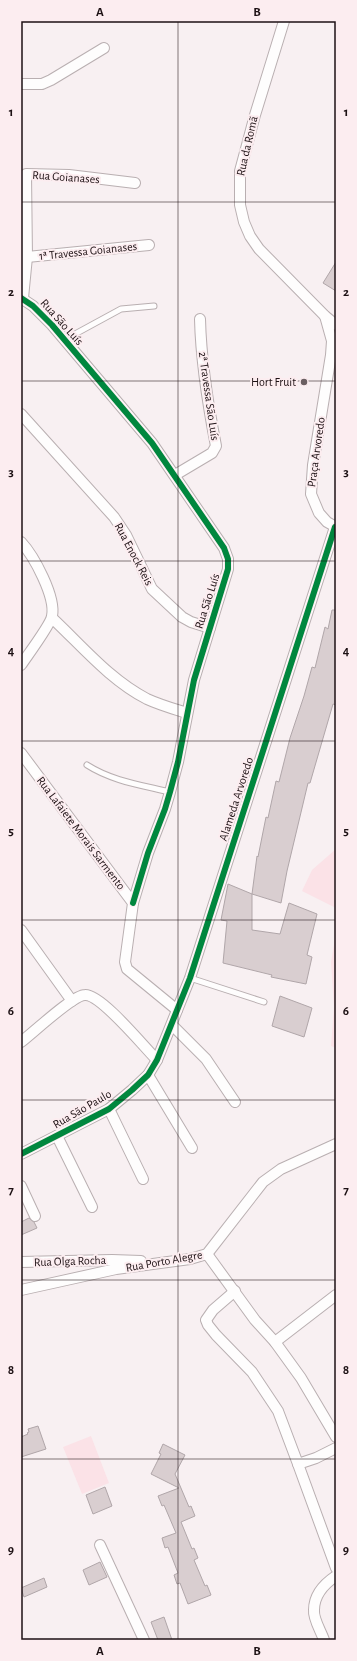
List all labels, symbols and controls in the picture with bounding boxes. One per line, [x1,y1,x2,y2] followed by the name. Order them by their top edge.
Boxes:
[96,6,104,19] text: A
[253,6,261,19] text: B
[9,106,13,119] text: 1
[344,106,348,119] text: 1
[234,115,260,177] street label: Rua da Romã
[32,169,100,185] street label: Rua Goianases
[38,240,138,262] street label: 1ª Travessa Goianases
[8,286,14,299] text: 2
[343,286,349,299] text: 2
[38,297,86,347] street label: Rua São Luís
[197,351,221,441] street label: 2ª Travessa São Luís
[251,376,296,388] place label: Hort Fruit
[299,377,309,387] marker: Hort Fruit
[305,416,327,488] street label: Praça Arvoredo
[8,466,14,479] text: 3
[343,466,349,479] text: 3
[113,521,155,587] street label: Rua Enock Reis
[192,572,222,630] street label: Rua São Luís
[8,645,15,658] text: 4
[343,645,350,658] text: 4
[217,756,255,842] street label: Alameda Arvoredo
[35,774,127,892] street label: Rua Lafaiete Morais Sarmento
[8,825,14,838] text: 5
[343,825,349,838] text: 5
[8,1005,14,1018] text: 6
[343,1005,349,1018] text: 6
[51,1087,113,1131] street label: Rua São Paulo
[8,1184,14,1197] text: 7
[343,1184,349,1197] text: 7
[125,1248,203,1274] street label: Rua Porto Alegre
[34,1254,107,1268] street label: Rua Olga Rocha
[8,1364,14,1377] text: 8
[343,1364,349,1377] text: 8
[8,1544,14,1557] text: 9
[343,1544,349,1557] text: 9
[96,1645,104,1658] text: A
[253,1645,261,1658] text: B

